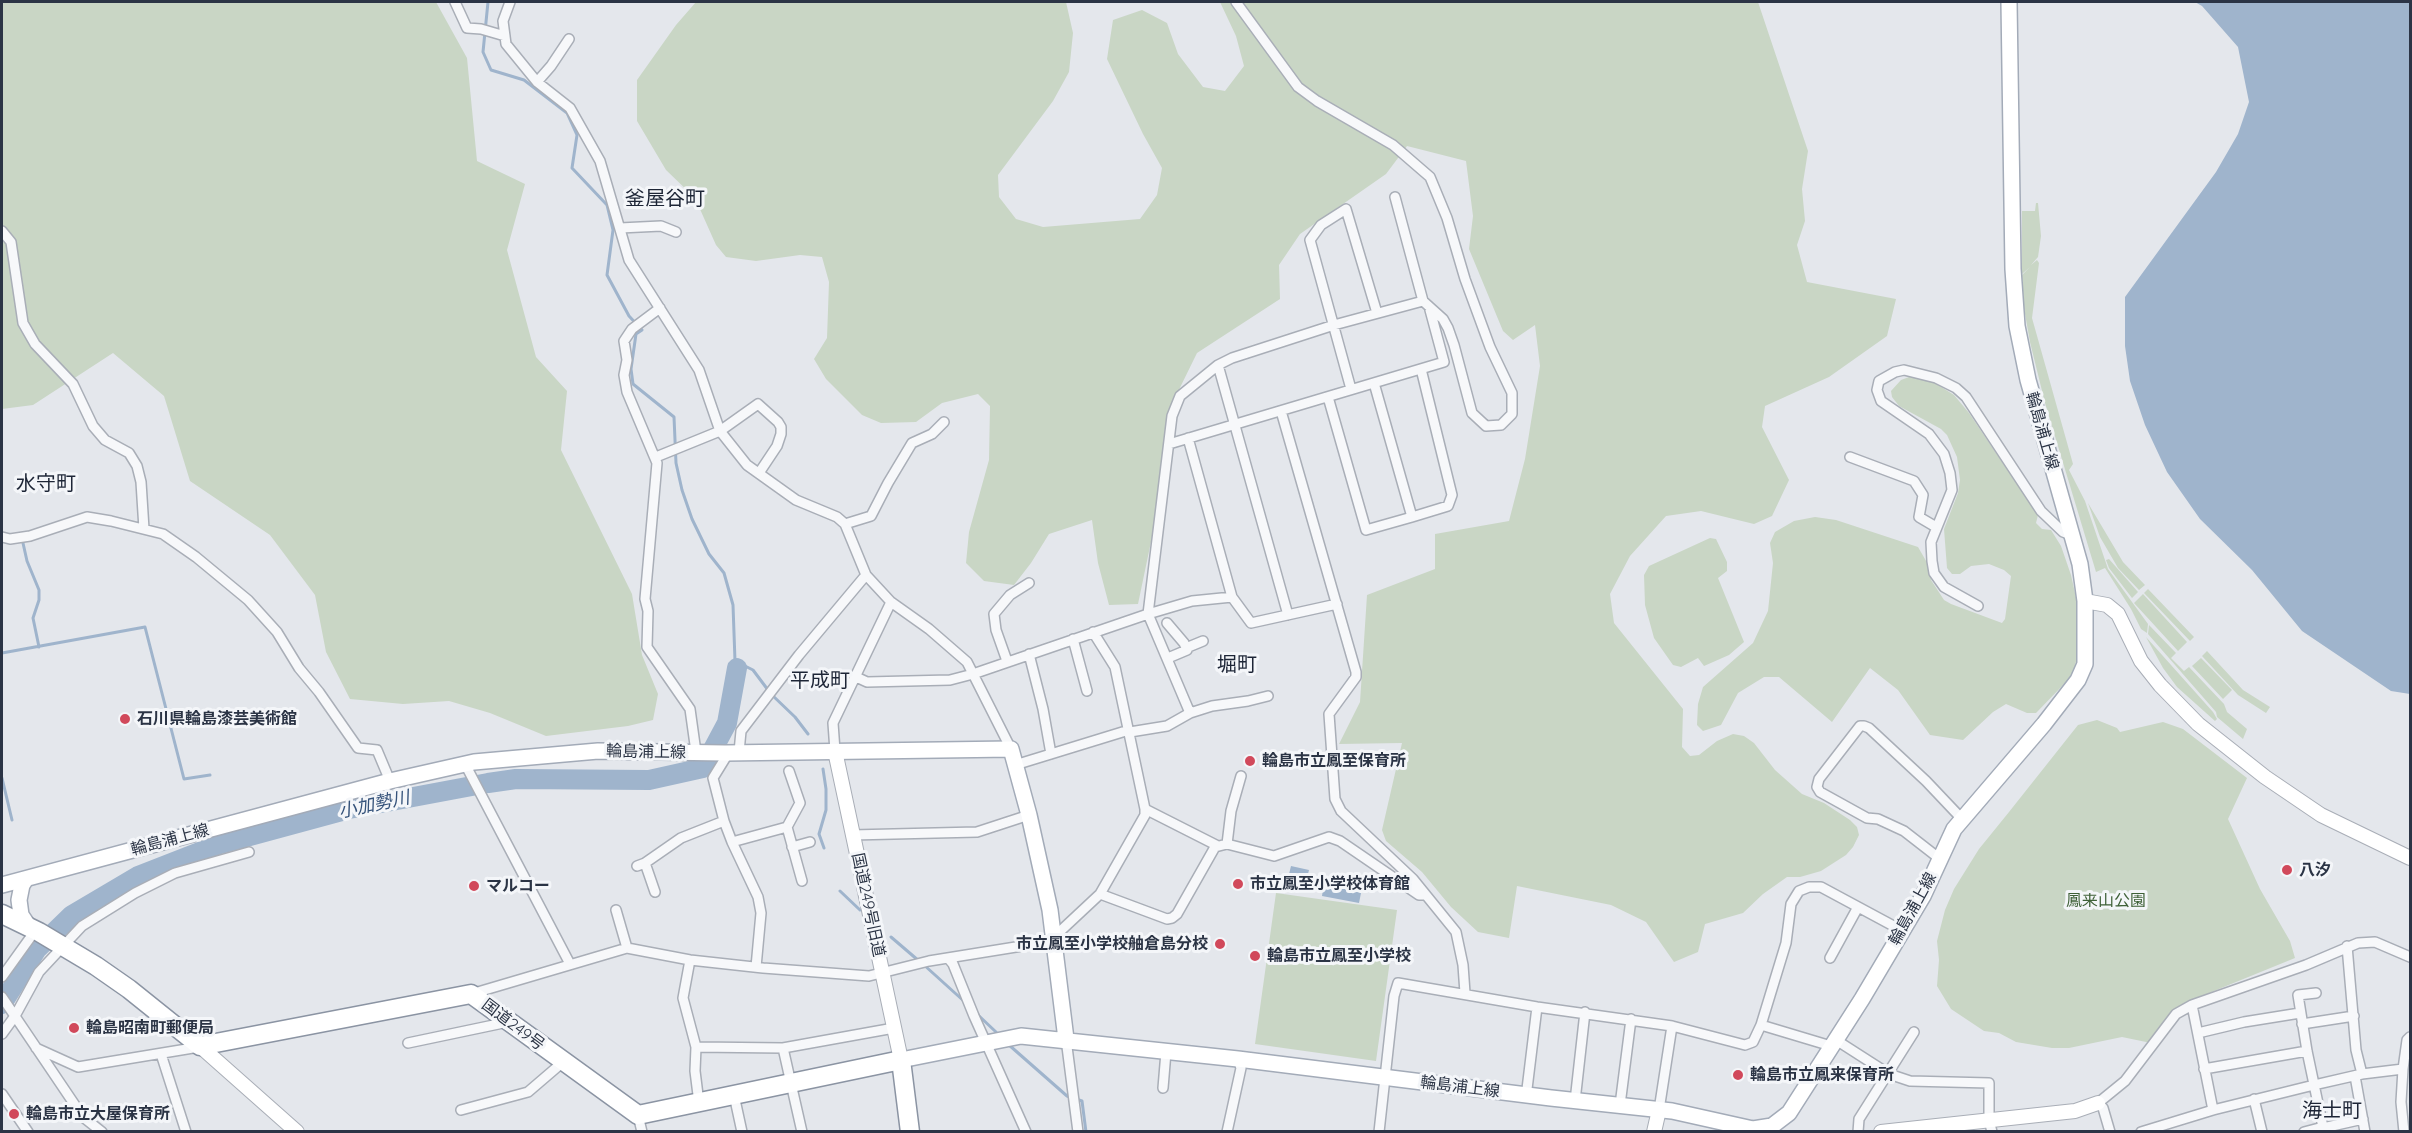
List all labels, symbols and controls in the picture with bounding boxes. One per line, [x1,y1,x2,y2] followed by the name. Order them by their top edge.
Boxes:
[625,187,705,211] district label: 釜屋谷町
[2022,390,2062,472] street label: 輪島浦上線
[16,472,76,496] district label: 水守町
[1217,653,1257,677] district label: 堀町
[790,669,850,693] district label: 平成町
[137,709,297,729] place label: 石川県輪島漆芸美術館
[118,712,132,726] marker: 石川県輪島漆芸美術館
[606,742,686,762] street label: 輪島浦上線
[1262,751,1406,771] place label: 輪島市立鳳至保育所
[1243,754,1257,768] marker: 輪島市立鳳至保育所
[337,787,411,823] water label: 小加勢川
[129,820,211,860] street label: 輪島浦上線
[848,851,888,959] street label: 国道249号旧道
[2299,860,2331,880] place label: 八汐
[2280,863,2294,877] marker: 八汐
[1885,869,1941,949] street label: 輪島浦上線
[1250,874,1410,894] place label: 市立鳳至小学校体育館
[486,876,550,896] place label: マルコー
[1231,877,1245,891] marker: 市立鳳至小学校体育館
[467,879,481,893] marker: マルコー
[2066,891,2146,911] park label: 鳳来山公園
[1016,934,1208,954] place label: 市立鳳至小学校舳倉島分校
[1213,937,1227,951] marker: 市立鳳至小学校舳倉島分校
[1267,946,1411,966] place label: 輪島市立鳳至小学校
[1248,949,1262,963] marker: 輪島市立鳳至小学校
[478,995,548,1055] street label: 国道249号
[86,1018,214,1038] place label: 輪島昭南町郵便局
[67,1021,81,1035] marker: 輪島昭南町郵便局
[1750,1065,1894,1085] place label: 輪島市立鳳来保育所
[1731,1068,1745,1082] marker: 輪島市立鳳来保育所
[1419,1073,1501,1101] street label: 輪島浦上線
[2302,1099,2362,1123] district label: 海士町
[26,1104,170,1124] place label: 輪島市立大屋保育所
[7,1107,21,1121] marker: 輪島市立大屋保育所

